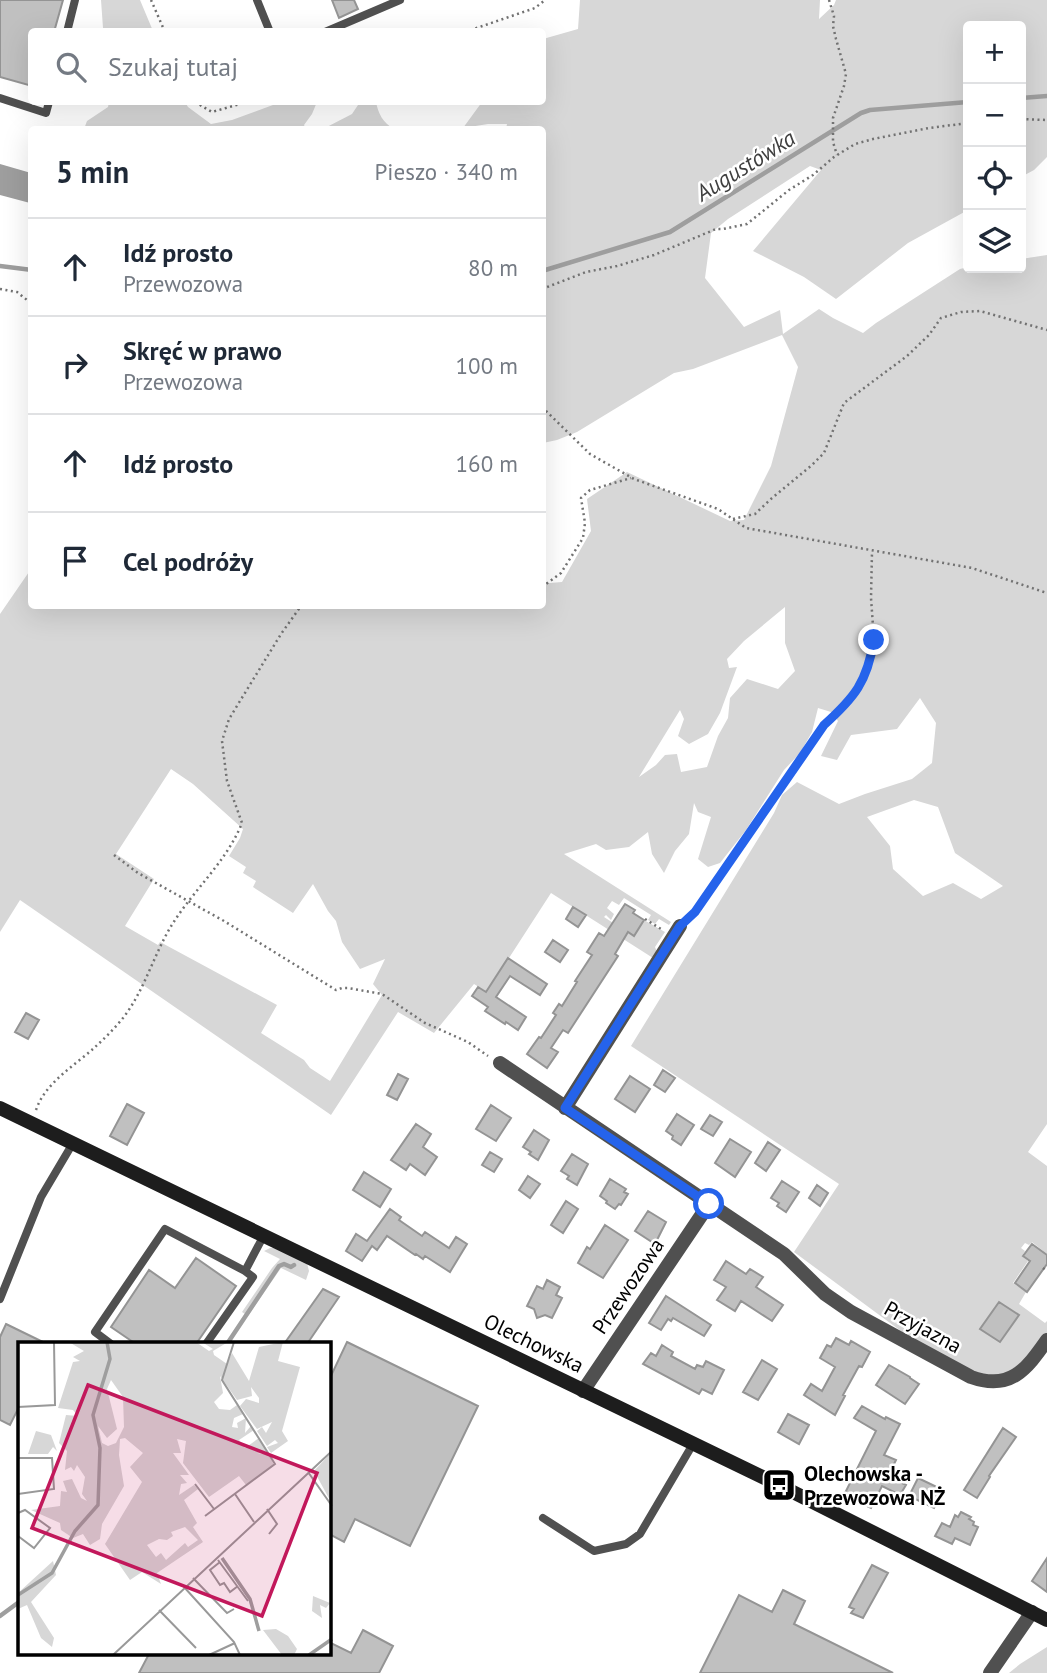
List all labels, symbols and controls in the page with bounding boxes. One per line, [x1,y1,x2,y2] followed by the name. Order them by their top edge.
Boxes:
[963,21,1026,273] map controls
[963,21,1026,84] button: +
[28,28,546,105] search box
[52,48,90,86] icon: search
[108,50,238,83] text: Szukaj tutaj
[963,84,1026,147] button: −
[689,123,800,208] water label: Augustówka
[963,147,1026,210] button: locate
[56,152,129,191] text: 5 min
[375,157,518,186] text: Pieszo · 340 m
[963,210,1026,273] button: layers
[123,236,233,269] text: Idź prosto
[56,248,94,286] icon: ahead
[468,253,518,282] text: 80 m
[123,269,243,298] text: Przewozowa
[123,334,282,367] text: Skręć w prawo
[56,346,94,384] icon: right
[456,351,518,380] text: 100 m
[123,367,243,396] text: Przewozowa
[56,444,94,482] icon: ahead
[123,447,233,480] text: Idź prosto
[456,449,518,478] text: 160 m
[56,542,94,580] icon: arrive
[123,545,253,578] text: Cel podróży
[858,624,889,655] route end
[693,1188,724,1219] route start
[586,1233,670,1339] street label: Przewozowa
[880,1295,966,1359] street label: Przyjazna
[480,1307,588,1379] street label: Olechowska
[18,1342,331,1656] inset map
[804,1460,945,1511] place label: Olechowska - Przewozowa NŻ
[760,1466,798,1504] bus stop icon: Olechowska - Przewozowa NŻ

